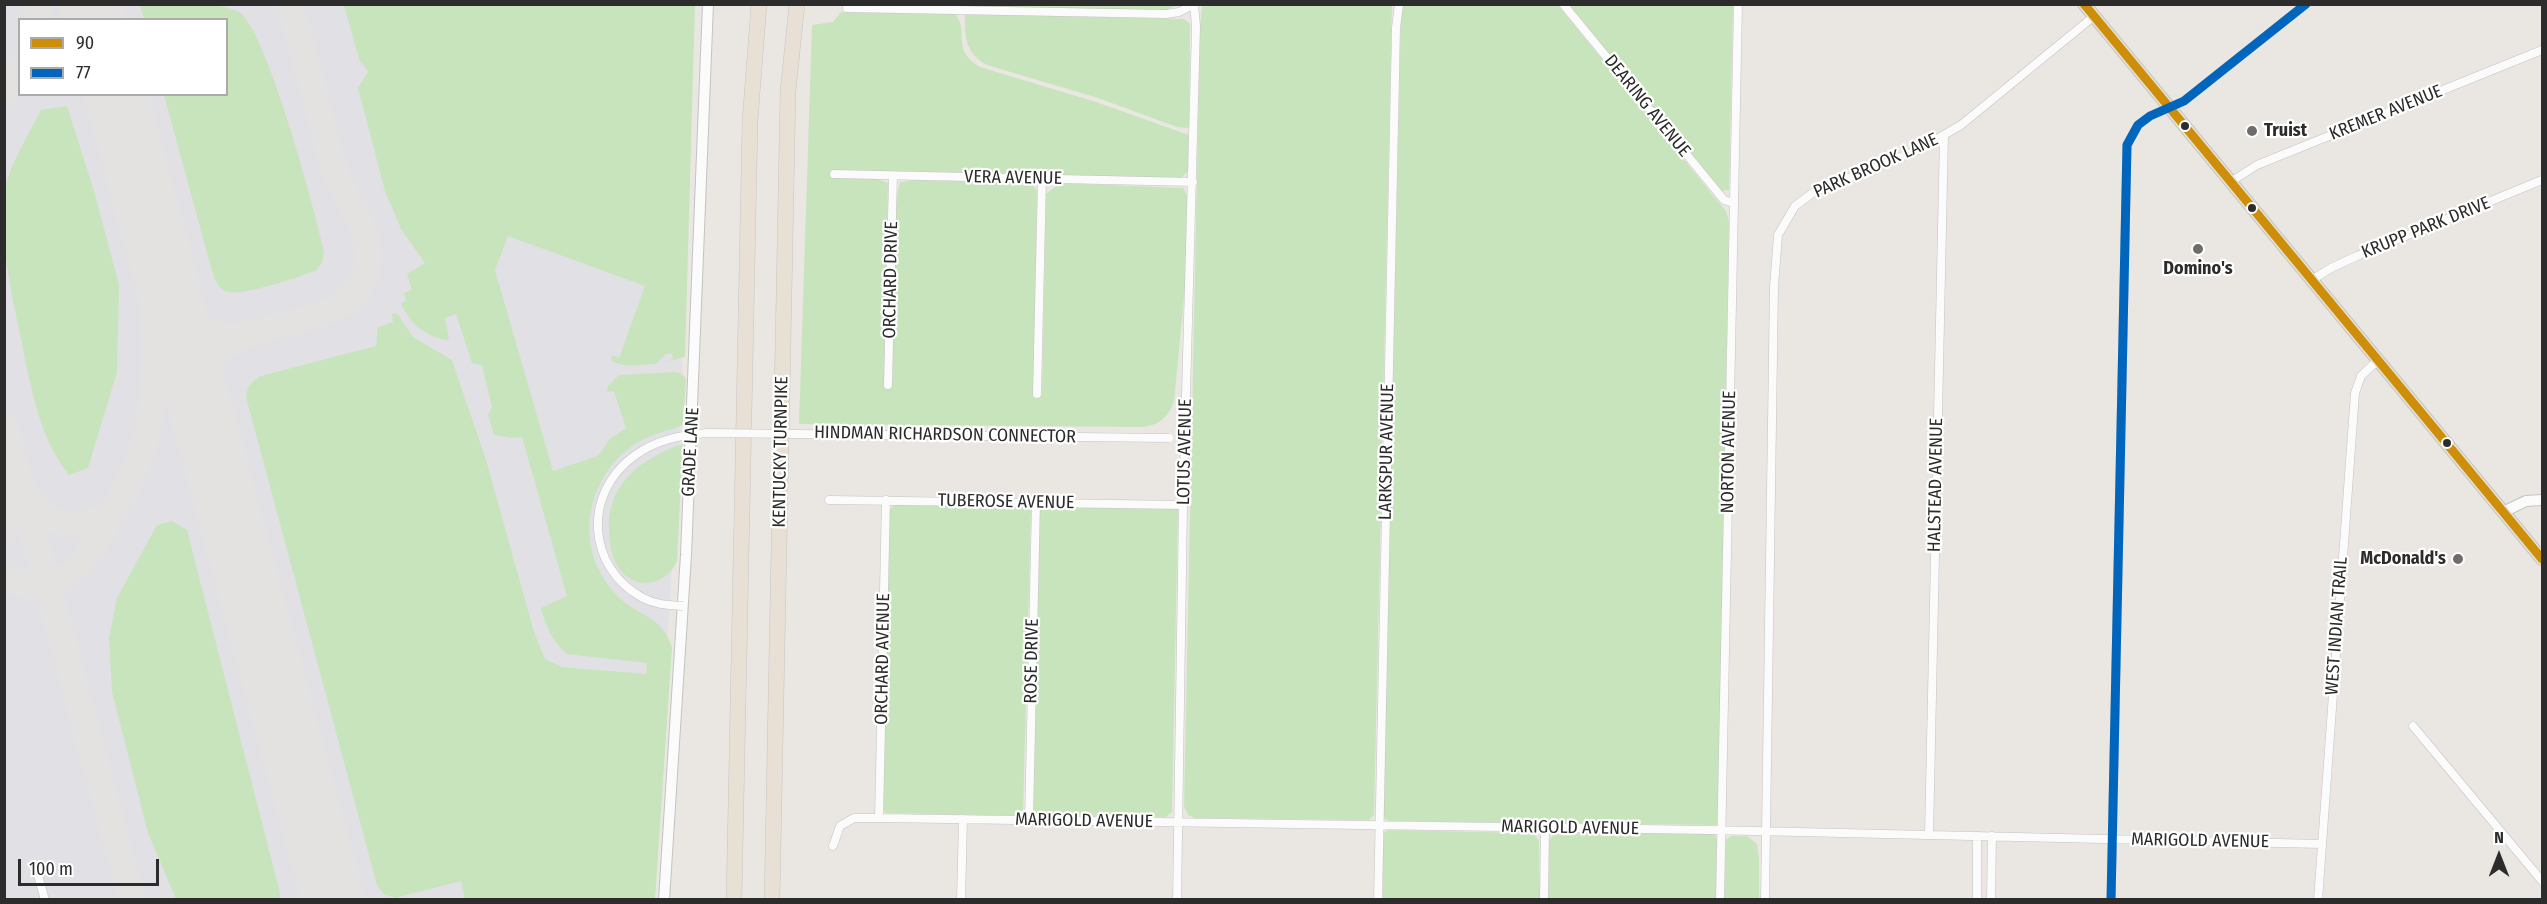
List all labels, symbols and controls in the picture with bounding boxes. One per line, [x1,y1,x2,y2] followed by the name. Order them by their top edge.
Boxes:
[18,18,228,96] legend
[76,32,94,54] text: 90
[1599,51,1695,161] street label: DEARING AVENUE
[76,62,91,84] text: 77
[2326,81,2446,145] street label: KREMER AVENUE
[2179,120,2191,132] unlabelled marker
[2264,120,2307,142] place label: Truist
[2245,124,2259,138] marker: Truist
[1810,129,1942,203] street label: PARK BROOK LANE
[964,166,1062,190] street label: VERA AVENUE
[2359,192,2493,264] street label: KRUPP PARK DRIVE
[2246,202,2258,214] unlabelled marker
[879,221,903,339] street label: ORCHARD DRIVE
[2191,242,2205,256] marker: Domino's
[2163,258,2233,280] place label: Domino's
[769,376,793,528] street label: KENTUCKY TURNPIKE
[1375,384,1399,520] street label: LARKSPUR AVENUE
[1717,391,1741,513] street label: NORTON AVENUE
[1173,399,1197,505] street label: LOTUS AVENUE
[678,407,704,497] street label: GRADE LANE
[1924,418,1948,552] street label: HALSTEAD AVENUE
[814,422,1076,448] street label: HINDMAN RICHARDSON CONNECTOR
[2441,437,2453,449] unlabelled marker
[938,490,1074,514] street label: TUBEROSE AVENUE
[2360,548,2446,570] place label: McDonald's
[2451,552,2465,566] marker: McDonald's
[2321,556,2353,696] street label: WEST INDIAN TRAIL
[871,593,895,725] street label: ORCHARD AVENUE
[1020,618,1044,704] street label: ROSE DRIVE
[1015,809,1153,833] street label: MARIGOLD AVENUE
[1501,816,1639,840] street label: MARIGOLD AVENUE
[2469,826,2529,886] north arrow
[2494,828,2504,847] text: N
[2131,829,2269,853] street label: MARIGOLD AVENUE
[21,847,162,885] scale bar
[29,858,73,880] text: 100 m

